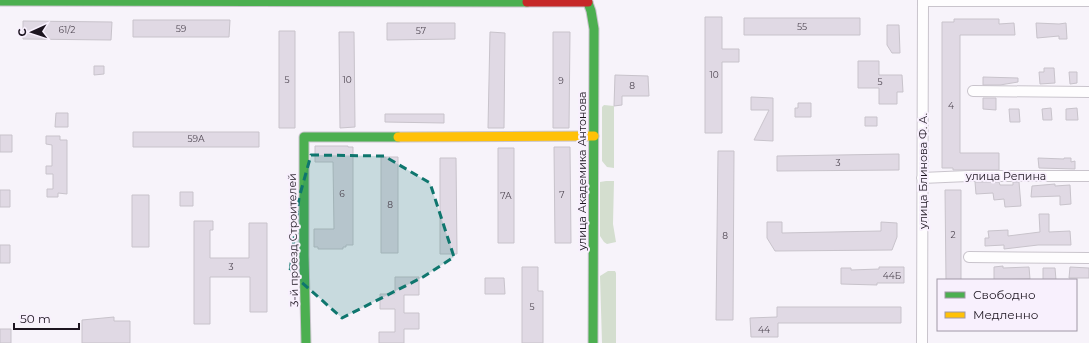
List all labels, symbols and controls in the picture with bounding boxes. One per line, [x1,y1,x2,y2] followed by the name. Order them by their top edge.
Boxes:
[12,12,52,52] north arrow
[797,21,807,32] house number: 55
[176,23,187,34] house number: 59
[59,24,75,35] house number: 61/2
[416,25,426,36] house number: 57
[15,28,29,37] text: С
[709,69,719,80] house number: 10
[284,74,290,85] house number: 5
[342,74,352,85] house number: 10
[558,75,564,86] house number: 9
[877,76,883,87] house number: 5
[629,80,635,91] house number: 8
[575,92,589,251] street label: улица Академика Антонова
[948,100,954,111] house number: 4
[916,113,930,230] street label: улица Блинова Ф. А.
[187,133,205,144] house number: 59А
[835,157,841,168] house number: 3
[965,169,1046,183] street label: улица Репина
[285,173,301,307] street label: 3-й проезд Строителей
[339,188,345,199] house number: 6
[559,189,565,200] house number: 7
[500,190,512,201] house number: 7А
[387,199,393,210] house number: 8
[950,229,956,240] house number: 2
[722,230,728,241] house number: 8
[228,261,234,272] house number: 3
[883,270,902,281] house number: 44Б
[937,279,1077,331] legend
[973,287,1036,302] text: Свободно
[529,301,535,312] house number: 5
[14,305,79,331] scale bar
[973,307,1039,322] text: Медленно
[20,311,51,326] text: 50 m
[758,324,770,335] house number: 44

